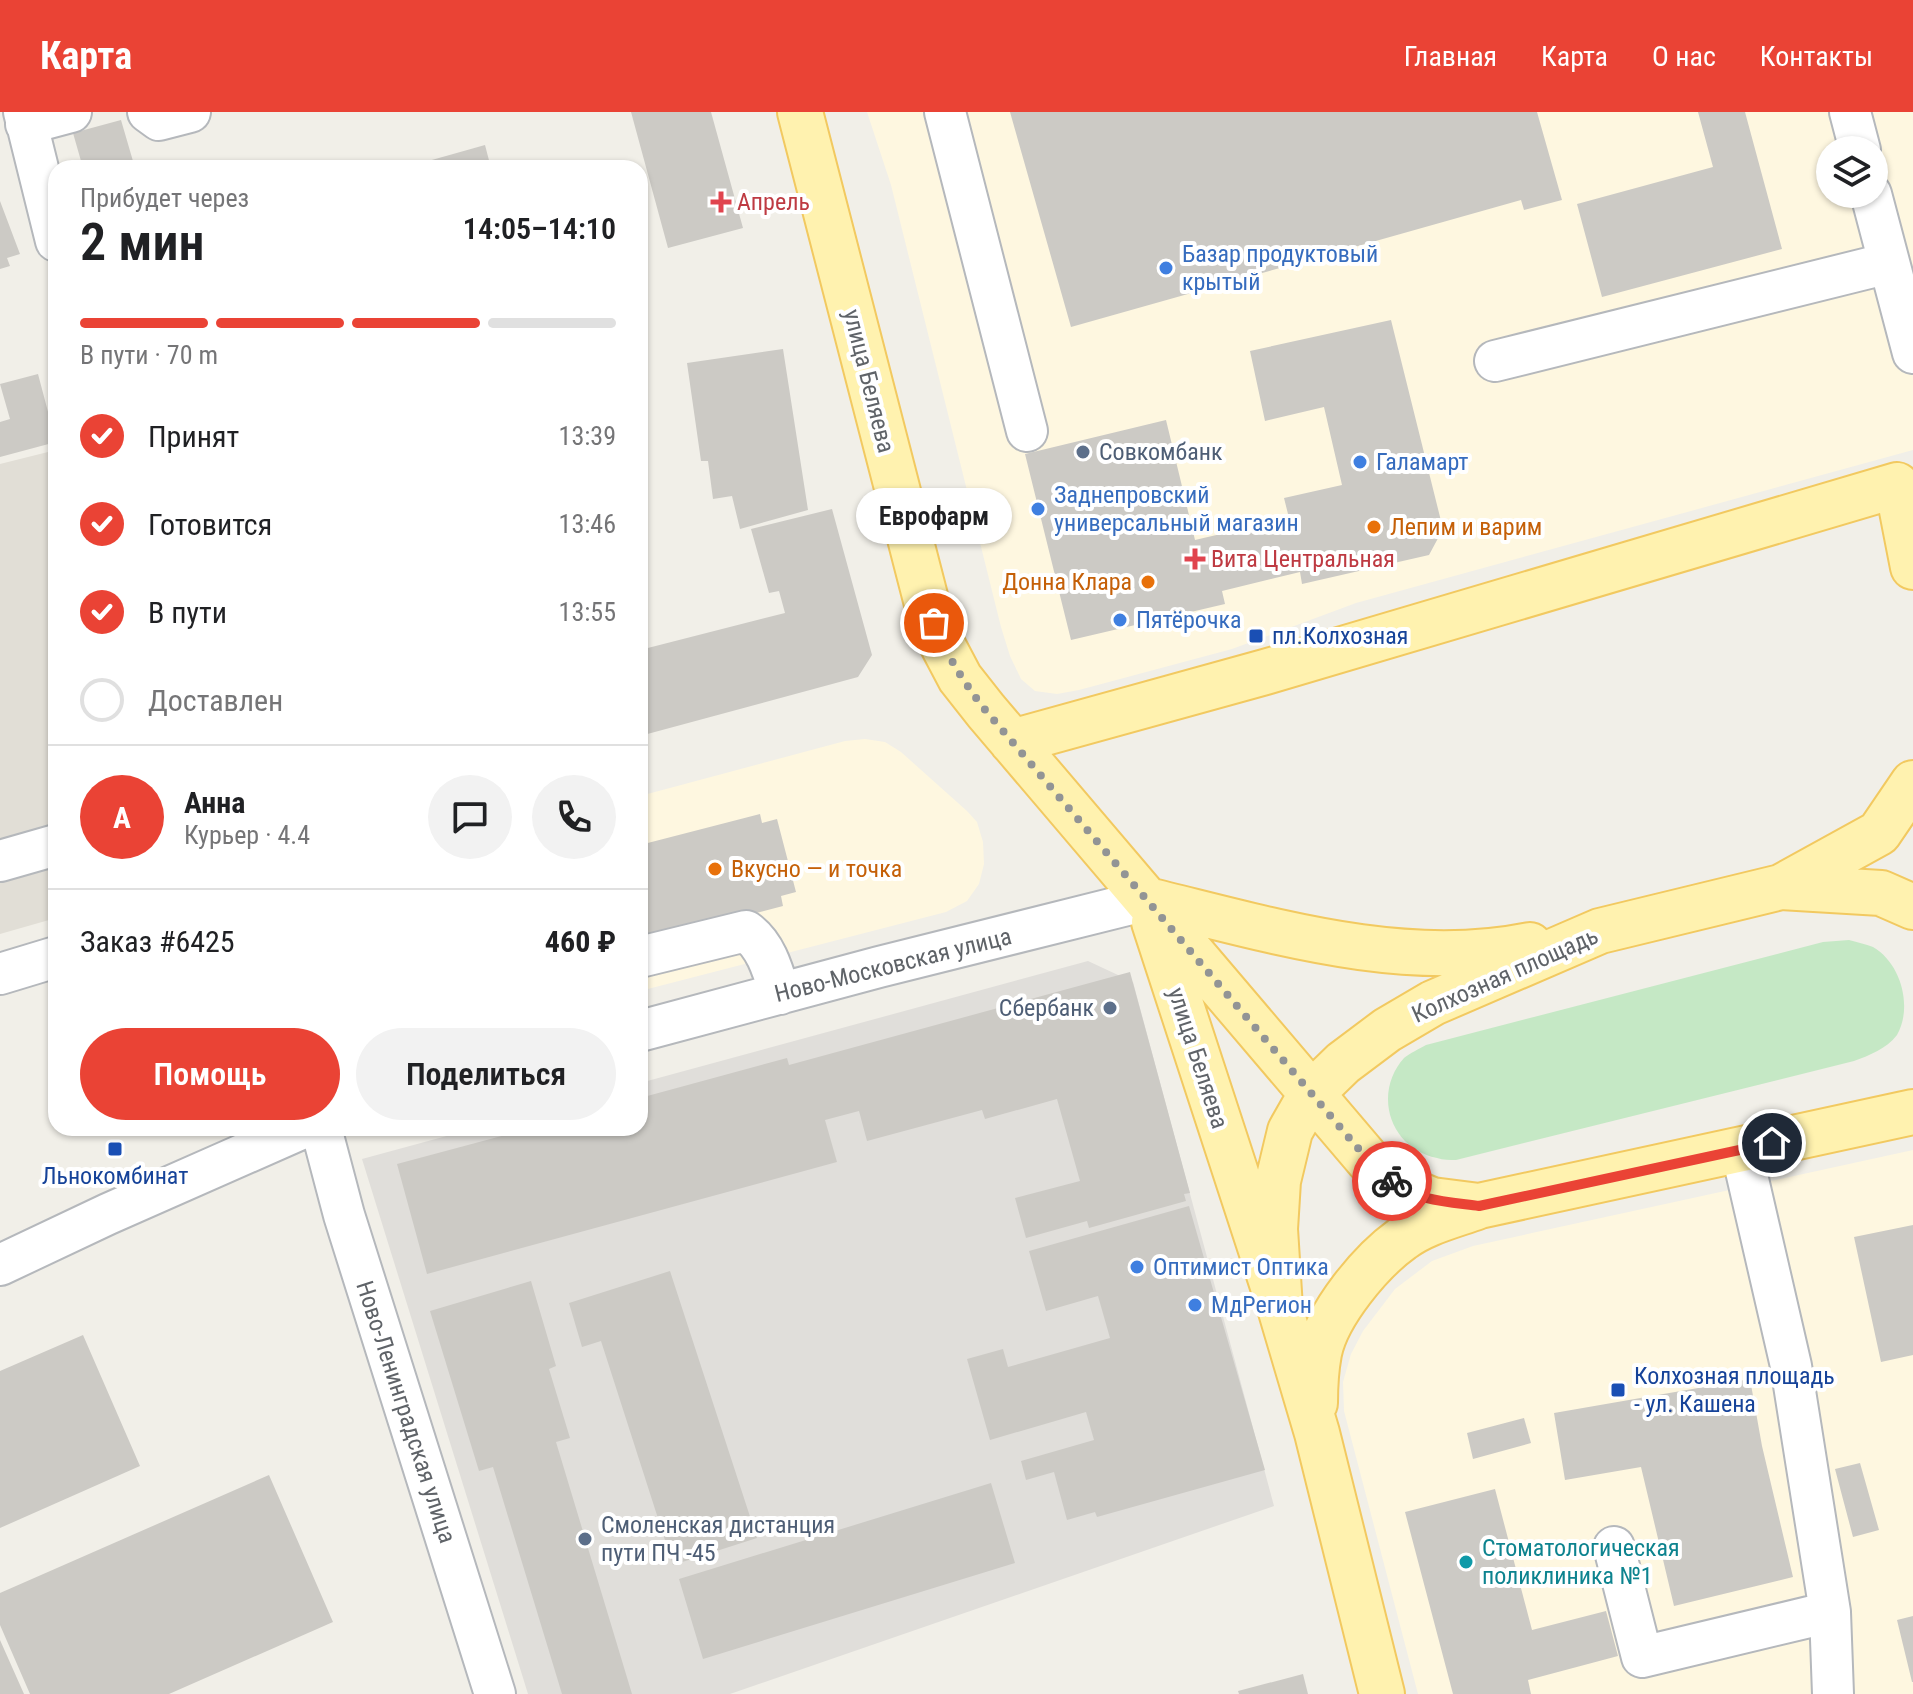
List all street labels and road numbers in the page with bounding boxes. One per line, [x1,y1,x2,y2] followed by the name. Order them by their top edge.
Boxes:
[838,306,900,456] street label: улица Беляева
[1408,921,1602,1029] street label: Колхозная площадь
[772,922,1014,1008] street label: Ново-Московская улица
[1162,984,1234,1132] street label: улица Беляева
[350,1277,462,1547] street label: Ново-Ленинградская улица

